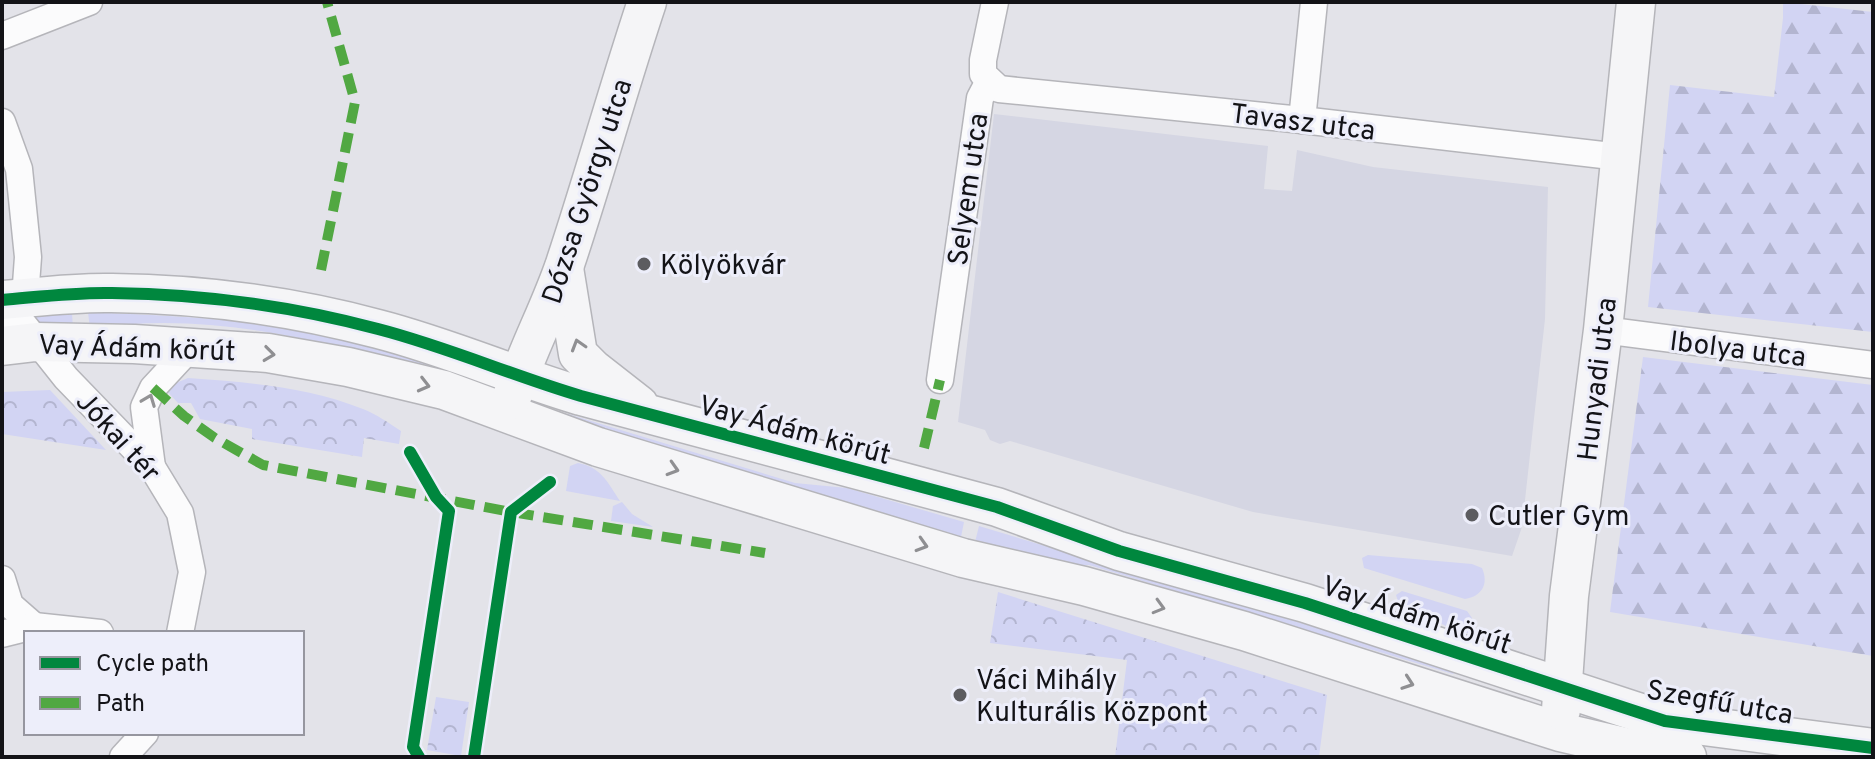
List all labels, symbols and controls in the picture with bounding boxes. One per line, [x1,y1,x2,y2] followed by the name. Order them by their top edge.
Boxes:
[536,75,642,309] street label: Dózsa György utca
[1228,97,1377,151] street label: Tavasz utca
[941,111,998,268] street label: Selyem utca
[660,249,786,285] place label: Kölyökvár
[635,255,653,273] marker: Kölyökvár
[1571,295,1627,463] street label: Hunyadi utca
[1667,325,1808,377] street label: Ibolya utca
[38,327,236,371] street label: Vay Ádám körút
[571,339,588,353] one-way arrow
[263,345,276,362] one-way arrow
[417,376,431,393] one-way arrow
[67,385,167,491] street label: Jókai tér
[694,387,895,475] street label: Vay Ádám körút
[139,394,156,408] one-way arrow
[665,460,679,476] one-way arrow
[1488,500,1630,536] place label: Cutler Gym
[1463,506,1481,524] marker: Cutler Gym
[914,536,928,552] one-way arrow
[1317,567,1516,664] street label: Vay Ádám körút
[1152,598,1166,614] one-way arrow
[24,631,304,735] legend
[96,650,209,680] text: Cycle path
[976,664,1208,732] place label: Váci Mihály Kulturális Központ
[1400,673,1414,689] one-way arrow
[1643,673,1796,735] street label: Szegfű utca
[951,686,969,704] marker: Váci Mihály Kulturális Központ
[96,690,145,720] text: Path

